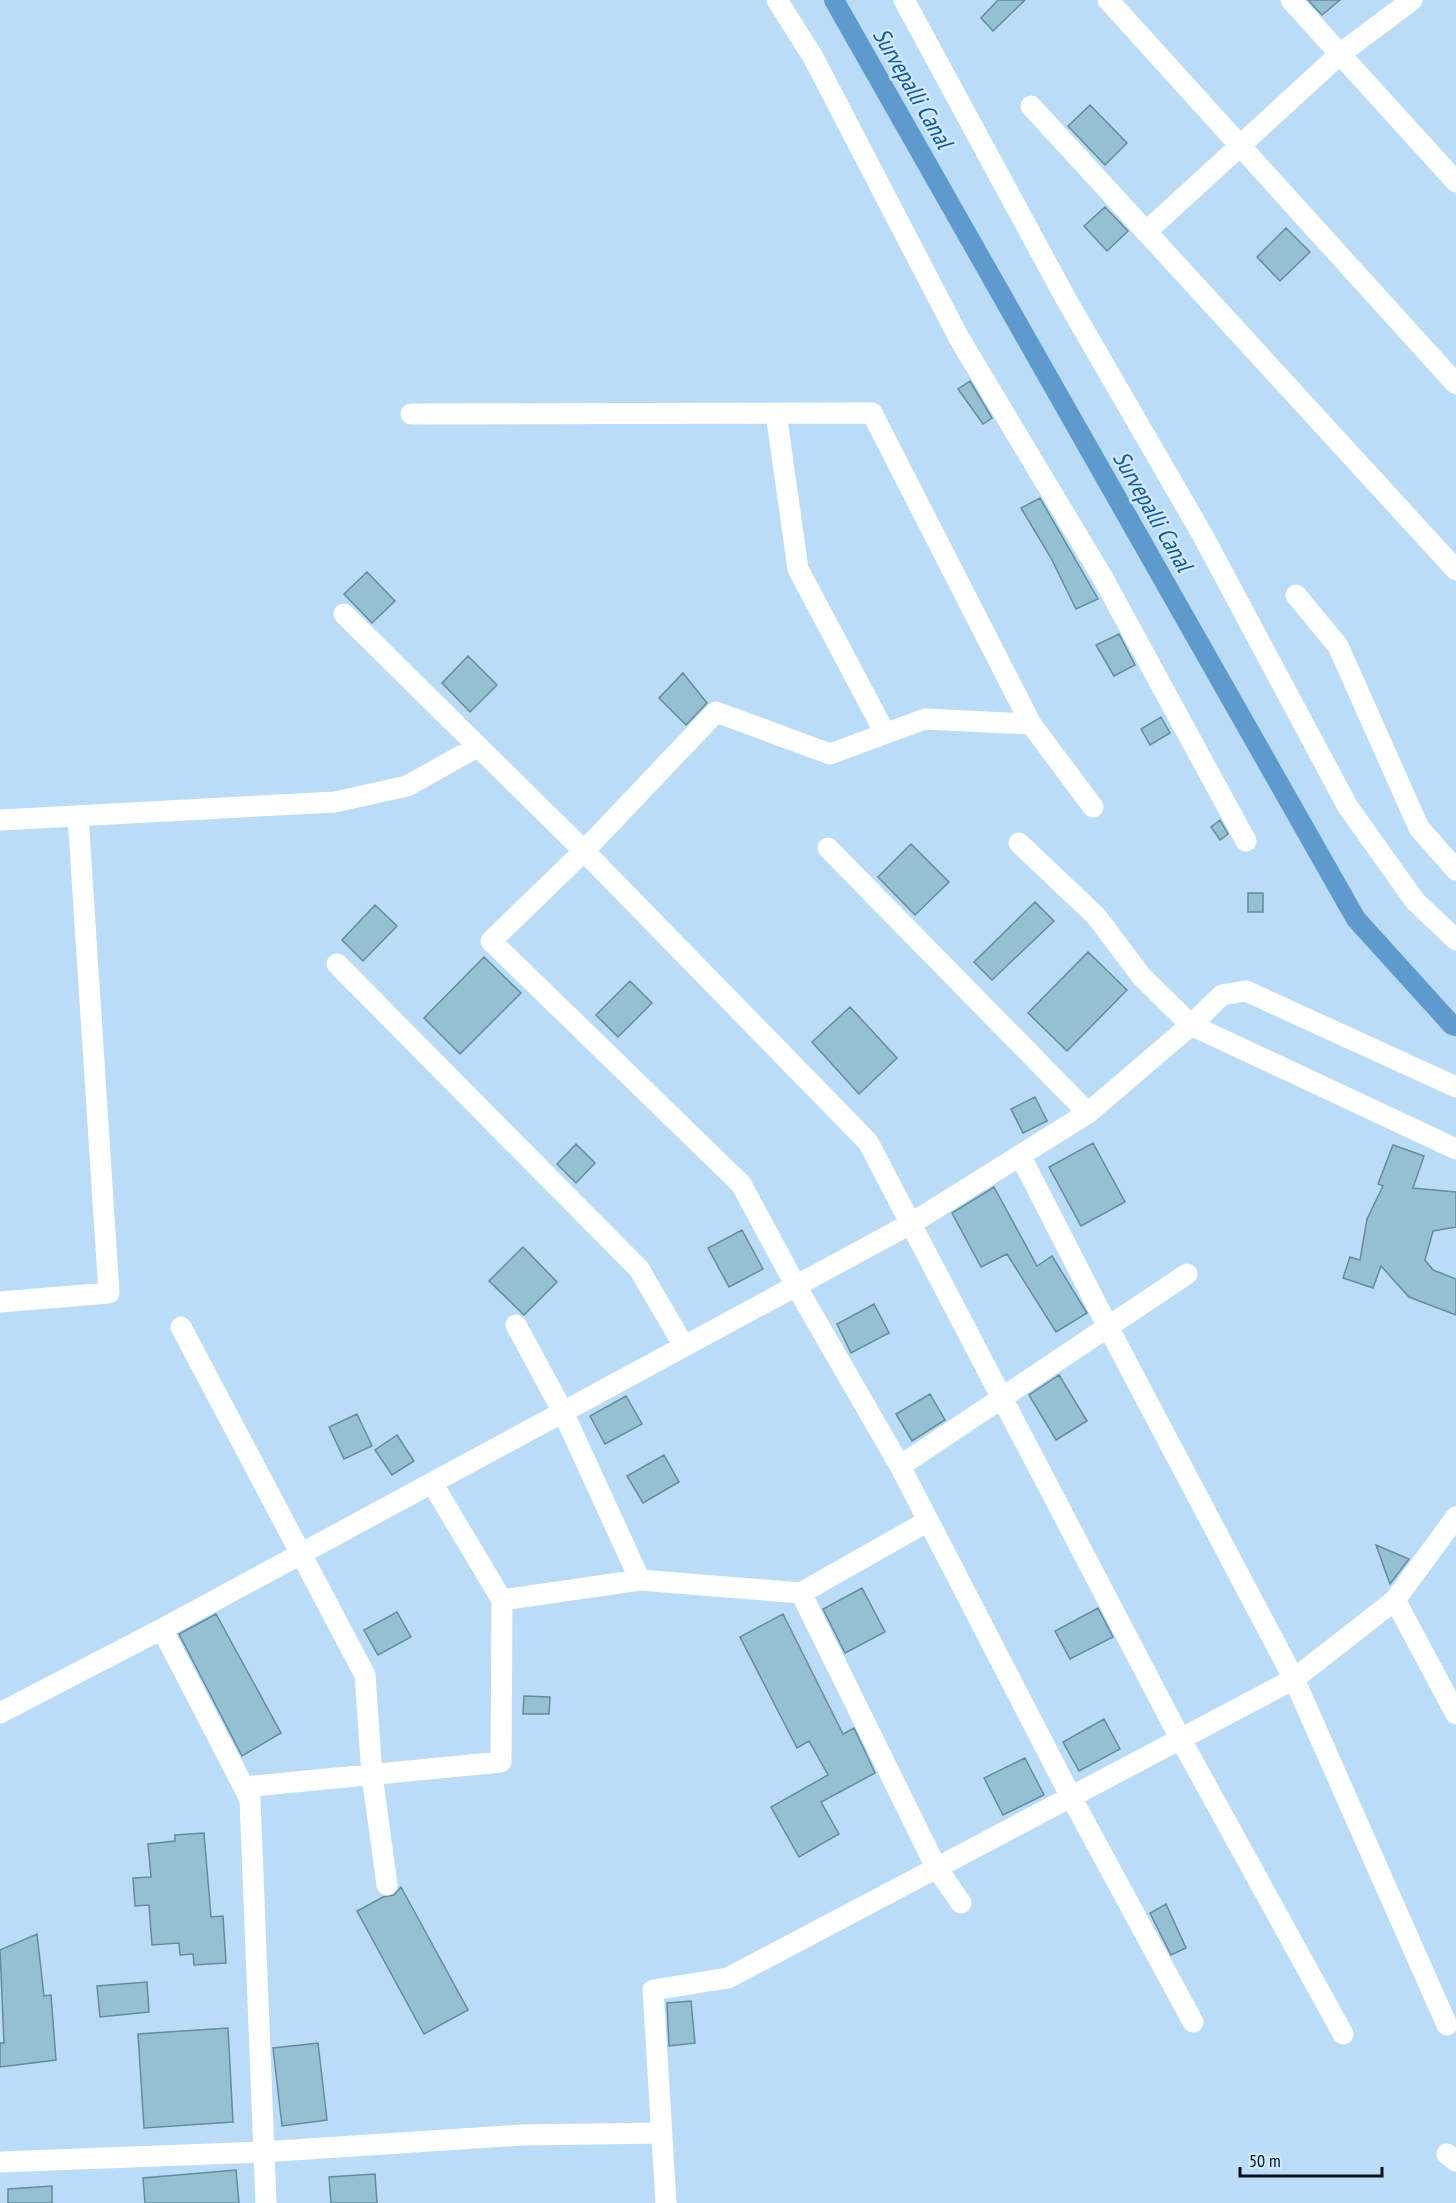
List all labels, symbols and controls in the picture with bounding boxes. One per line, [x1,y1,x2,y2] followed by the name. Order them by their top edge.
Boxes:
[866,22,961,156] water label: Survepalli Canal
[1106,445,1201,579] water label: Survepalli Canal
[1240,2140,1382,2178] scale bar
[1249,2149,1281,2172] text: 50 m

